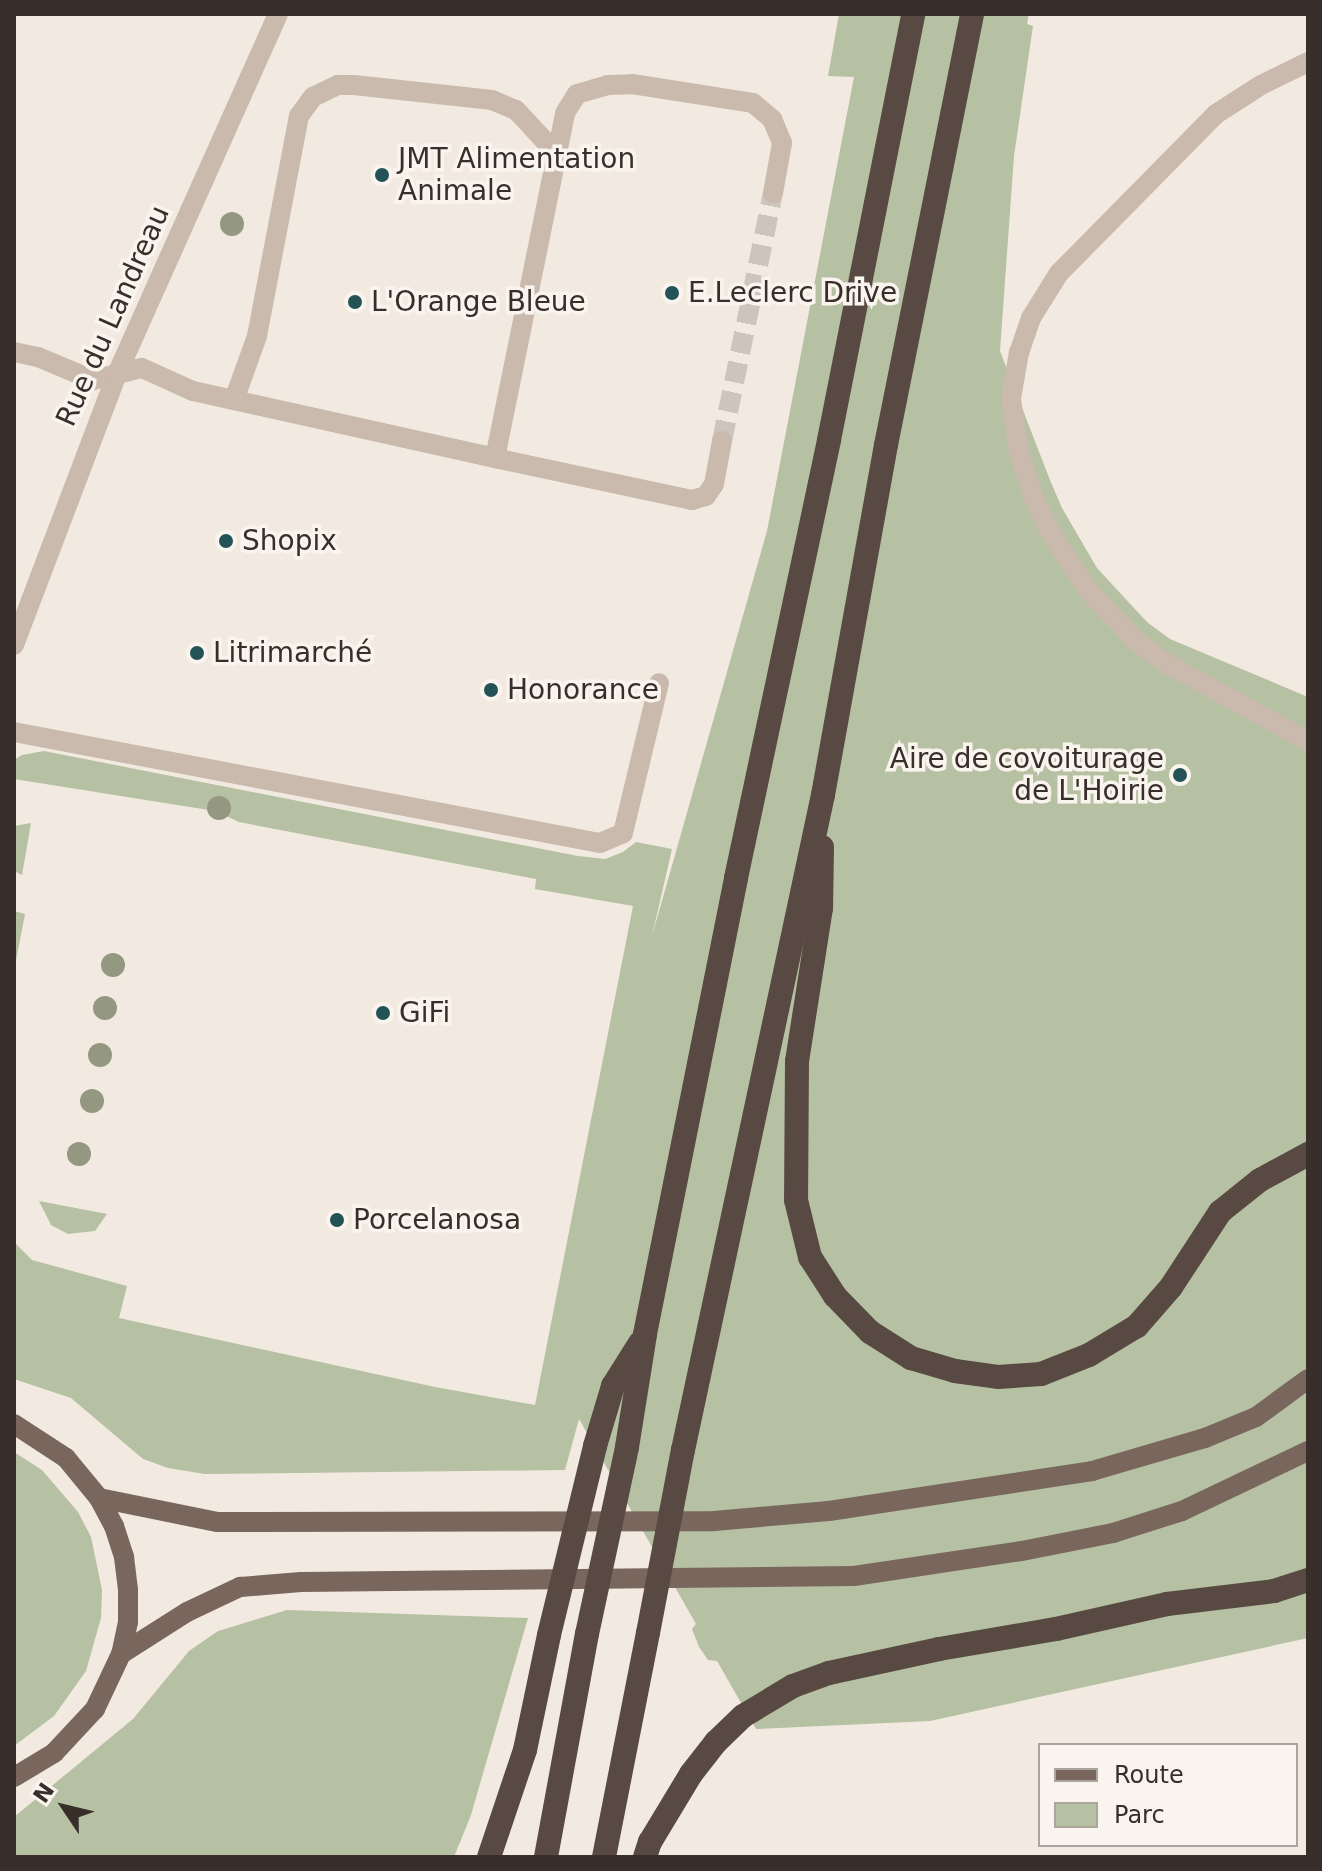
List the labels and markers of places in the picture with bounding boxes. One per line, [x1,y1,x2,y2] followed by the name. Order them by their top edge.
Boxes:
[398,142,635,208] place label: JMT Alimentation Animale
[373,166,391,184] marker: JMT Alimentation Animale
[688,276,897,310] place label: E.Leclerc Drive
[663,284,681,302] marker: E.Leclerc Drive
[371,285,586,319] place label: L'Orange Bleue
[346,293,364,311] marker: L'Orange Bleue
[242,524,337,558] place label: Shopix
[217,532,235,550] marker: Shopix
[213,636,372,670] place label: Litrimarché
[188,644,206,662] marker: Litrimarché
[507,673,659,707] place label: Honorance
[482,681,500,699] marker: Honorance
[890,742,1164,808] place label: Aire de covoiturage de L'Hoirie
[1171,766,1189,784] marker: Aire de covoiturage de L'Hoirie
[399,996,450,1030] place label: GiFi
[374,1004,392,1022] marker: GiFi
[353,1203,521,1237] place label: Porcelanosa
[328,1211,346,1229] marker: Porcelanosa

